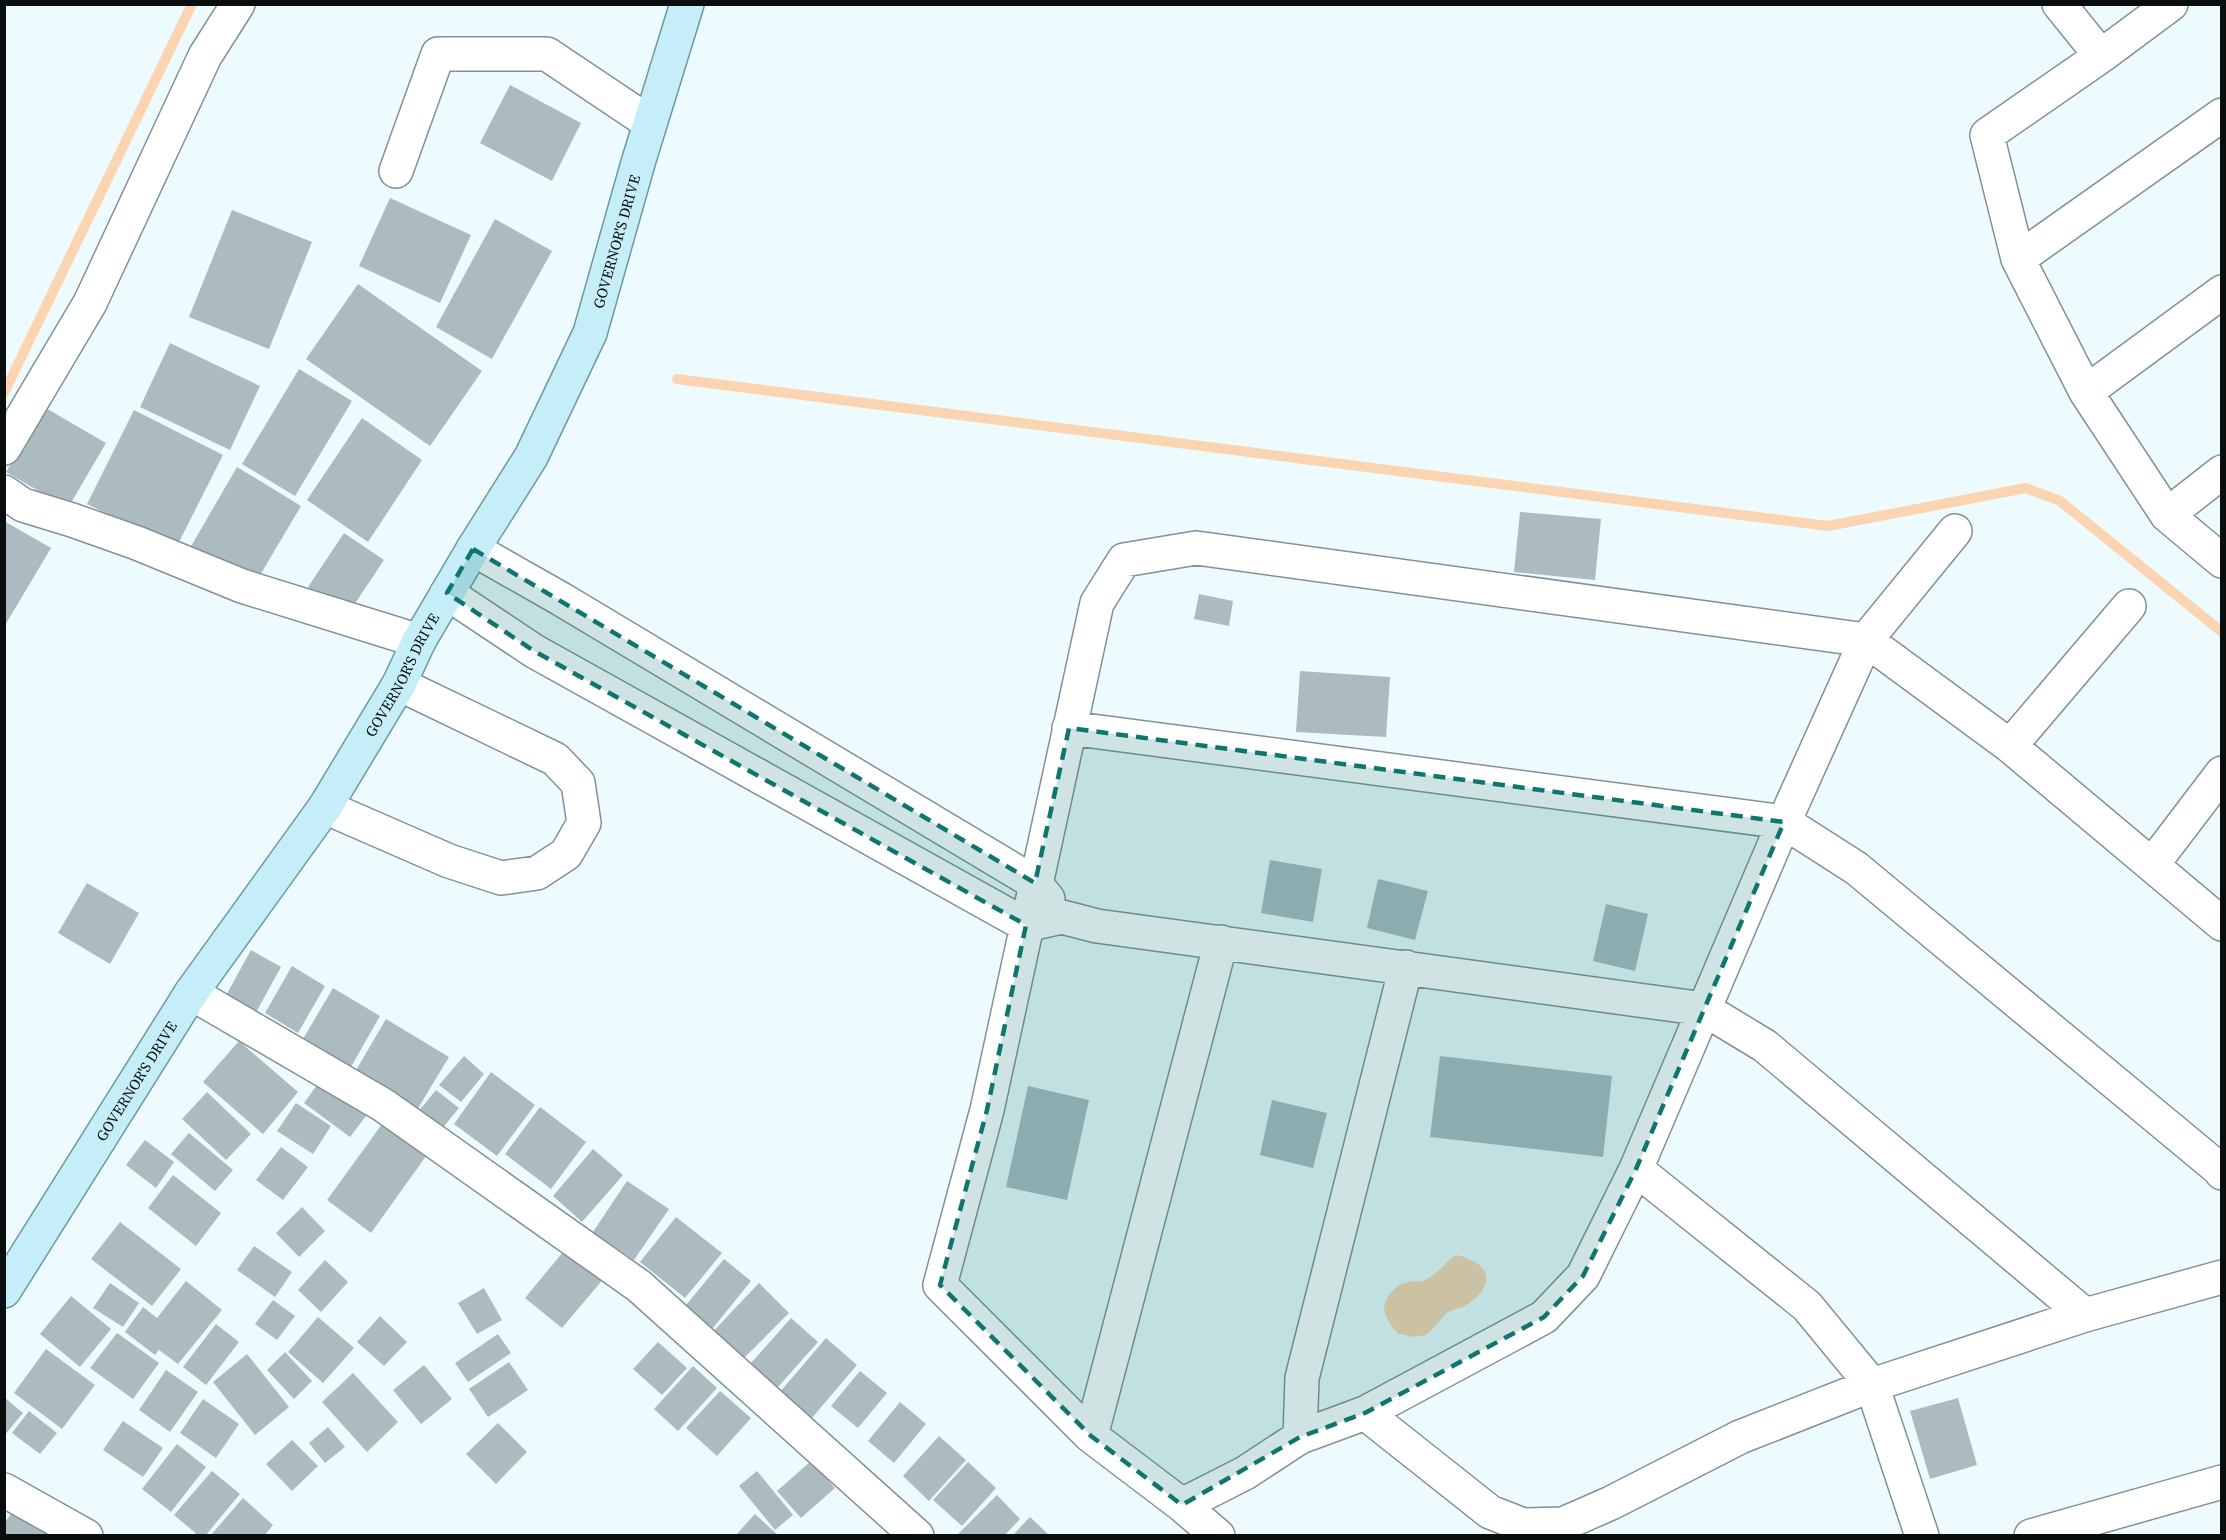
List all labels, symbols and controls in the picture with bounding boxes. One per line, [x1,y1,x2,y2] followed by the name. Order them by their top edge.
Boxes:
[587,172,645,311] street label: GOVERNOR'S DRIVE
[359,609,444,740] street label: GOVERNOR'S DRIVE
[90,1017,181,1145] street label: GOVERNOR'S DRIVE

